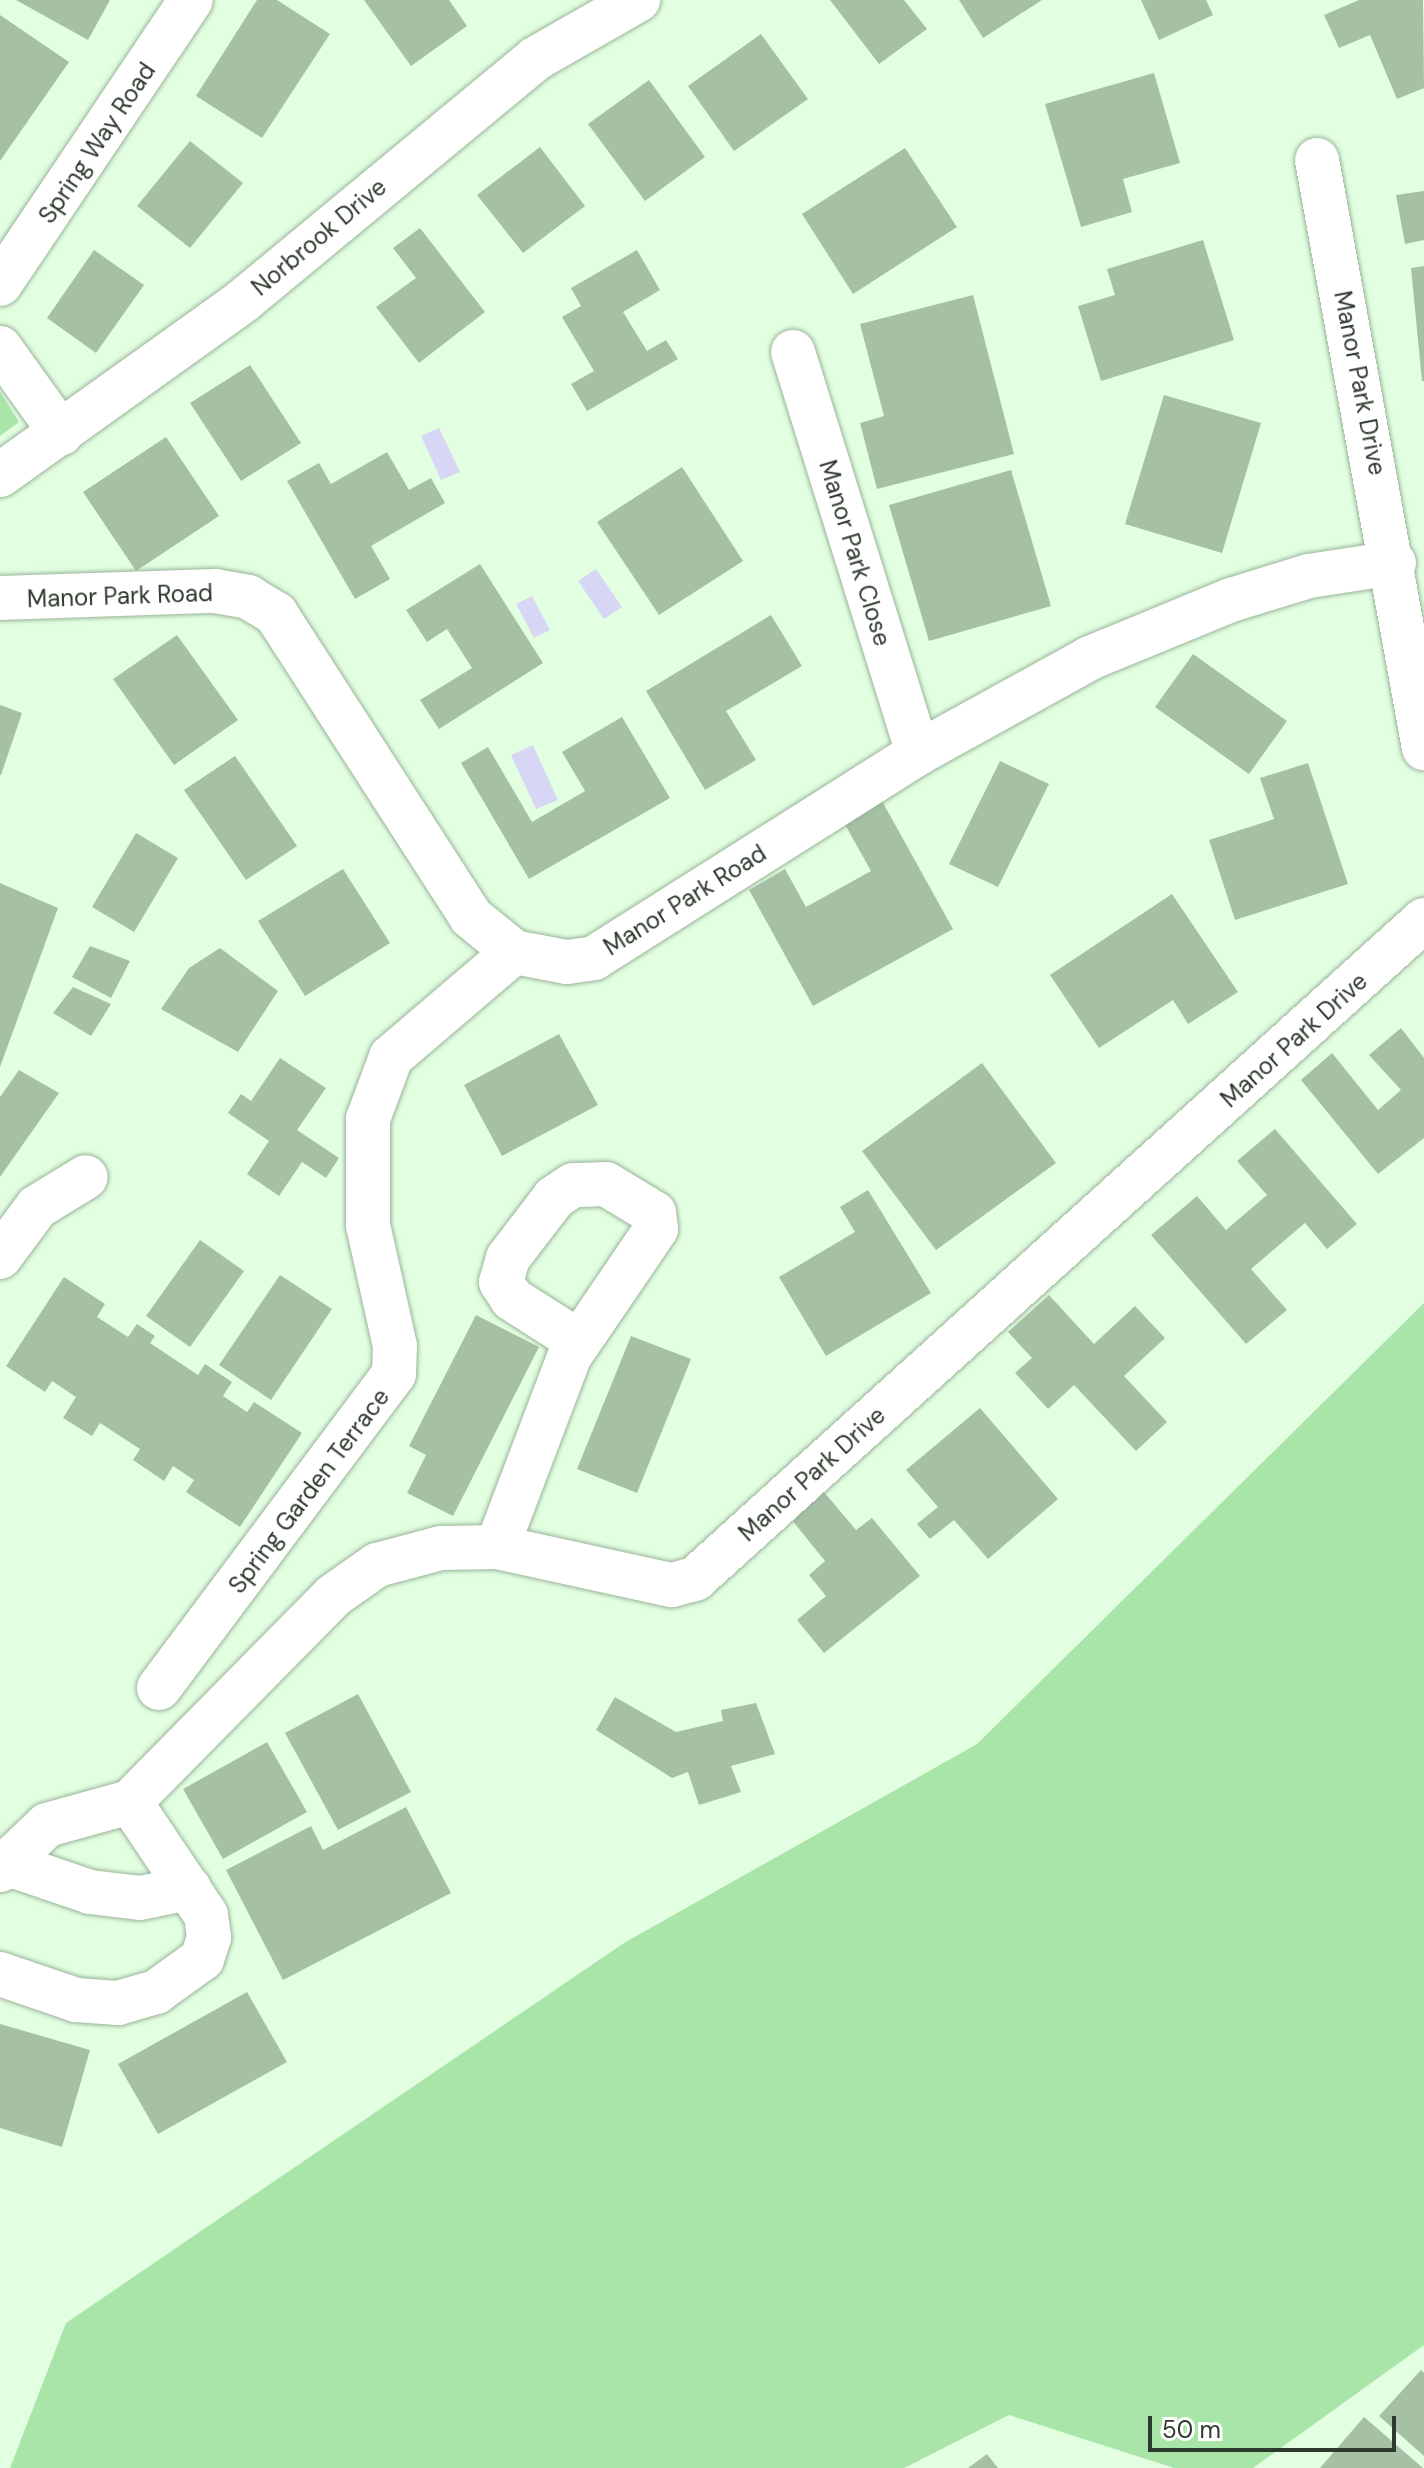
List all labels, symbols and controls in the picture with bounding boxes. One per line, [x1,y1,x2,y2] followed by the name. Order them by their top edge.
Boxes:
[33,57,161,229] street label: Spring Way Road
[246,172,392,302] street label: Norbrook Drive
[1328,288,1392,478] street label: Manor Park Drive
[813,457,897,649] street label: Manor Park Close
[26,578,214,614] street label: Manor Park Road
[598,838,772,962] street label: Manor Park Road
[1215,967,1373,1113] street label: Manor Park Drive
[223,1383,395,1599] street label: Spring Garden Terrace
[733,1401,891,1547] street label: Manor Park Drive
[1152,2400,1400,2450] scale bar
[1162,2414,1221,2445] text: 50 m

